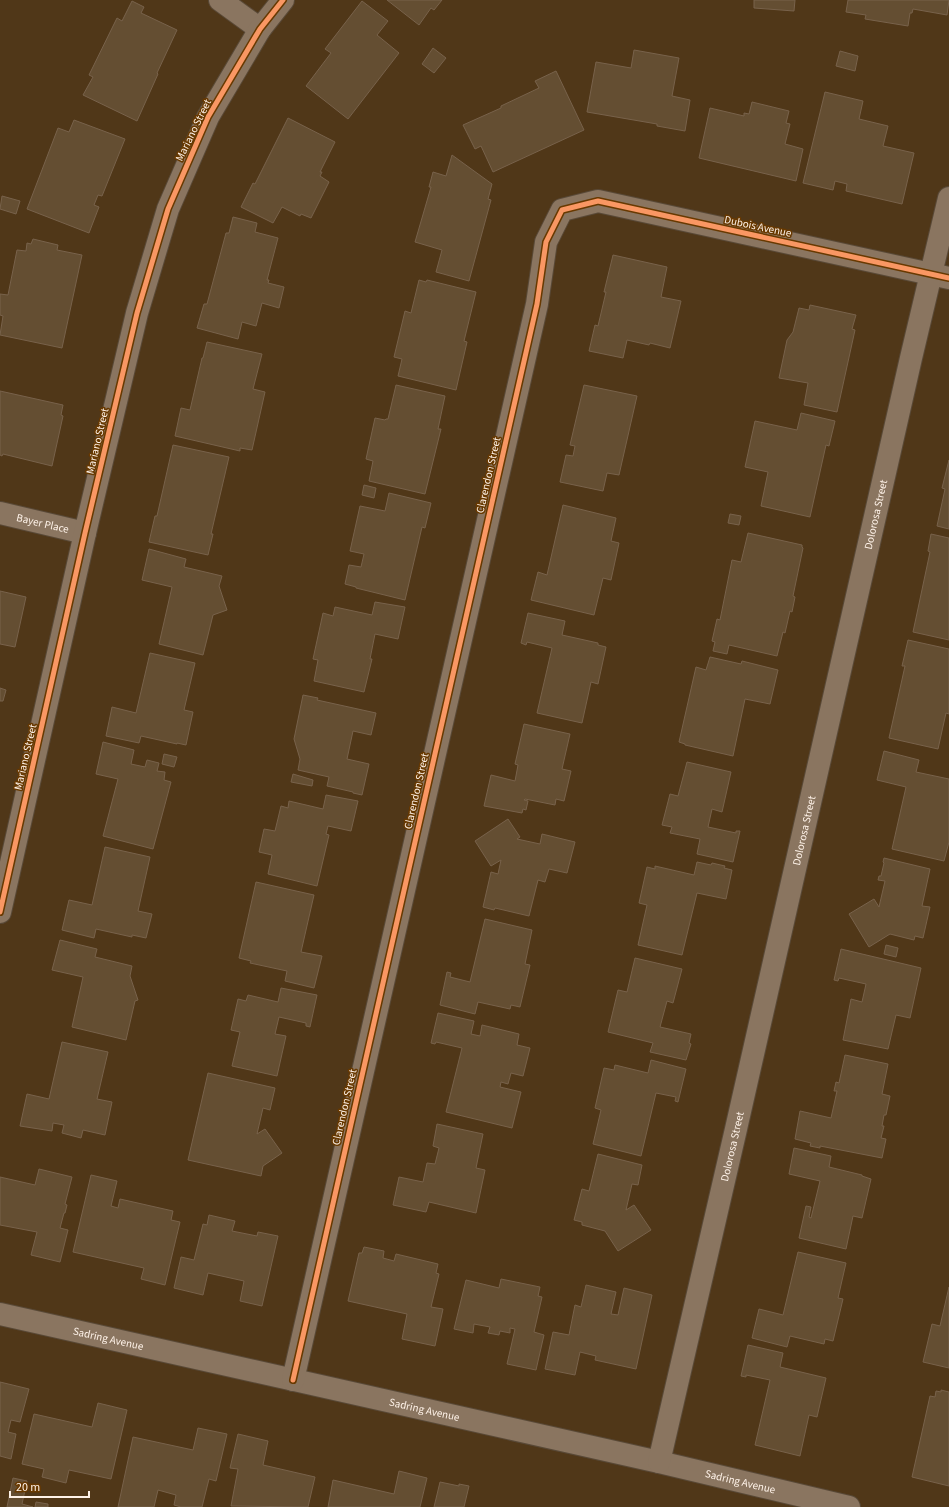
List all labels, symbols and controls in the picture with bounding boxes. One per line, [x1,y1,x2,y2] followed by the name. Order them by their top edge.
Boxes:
[172,96,215,164] street label: Mariano Street
[723,212,793,241] street label: Dubois Avenue
[83,406,112,476] street label: Mariano Street
[472,435,505,515] street label: Clarendon Street
[861,478,891,551] street label: Dolorosa Street
[15,510,71,537] street label: Bayer Place
[11,722,40,792] street label: Mariano Street
[400,751,433,831] street label: Clarendon Street
[789,794,820,867] street label: Dolorosa Street
[328,1067,361,1147] street label: Clarendon Street
[717,1110,748,1183] street label: Dolorosa Street
[72,1324,145,1354] street label: Sadring Avenue
[388,1395,462,1425] street label: Sadring Avenue
[704,1466,777,1497] street label: Sadring Avenue
[10,1473,89,1499] scale bar
[16,1479,40,1496] text: 20 m

